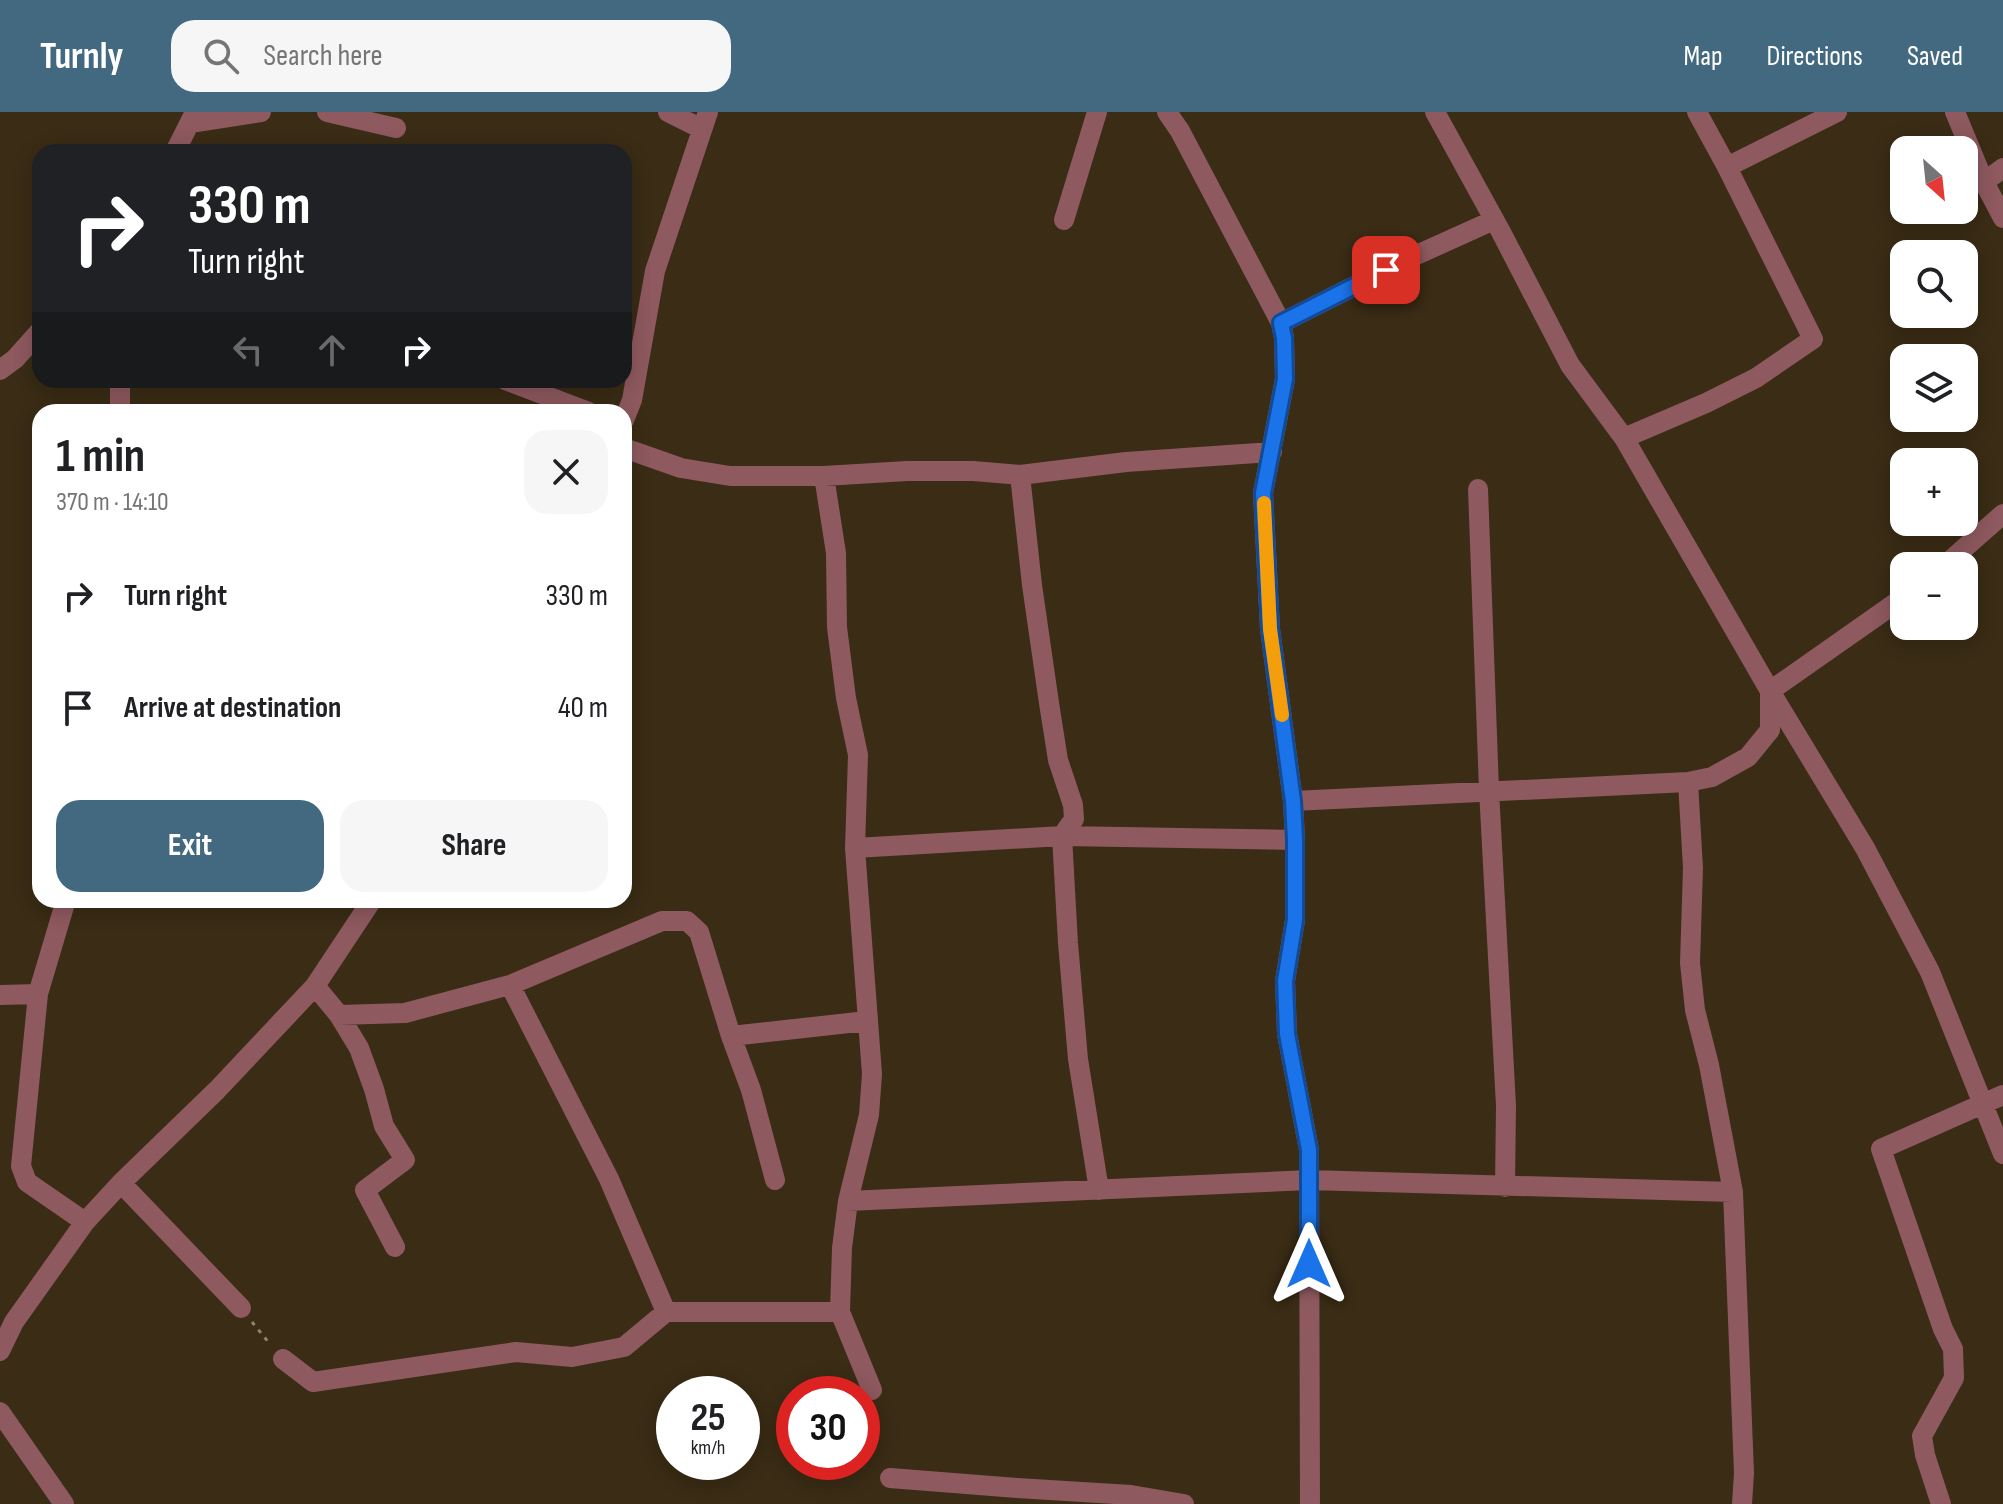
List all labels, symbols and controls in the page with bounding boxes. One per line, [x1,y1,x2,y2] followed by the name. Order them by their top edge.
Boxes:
[171,20,731,92] search box
[40,34,123,79] text: Turnly
[199,34,243,78] icon: search
[263,38,383,74] text: Search here
[1684,40,1723,73] text: Map
[1767,40,1863,73] text: Directions
[1907,40,1963,73] text: Saved
[1890,136,1978,224] north arrow
[1890,136,1978,640] map controls
[188,173,311,240] text: 330 m
[56,176,160,280] icon: right
[1352,236,1420,304] pin
[1890,240,1978,328] button: search
[188,241,305,284] text: Turn right
[1364,248,1408,292] icon: arrive
[226,328,270,372] icon: left
[310,328,354,372] icon: ahead
[394,328,438,372] icon: right
[1890,344,1978,432] button: layers
[56,428,145,485] text: 1 min
[524,430,608,514] button: close
[1890,448,1978,536] button: +
[56,487,169,518] text: 370 m · 14:10
[1890,552,1978,640] button: −
[56,574,100,618] icon: right
[124,578,227,614] text: Turn right
[545,578,608,614] text: 330 m
[56,686,100,730] icon: arrive
[124,690,341,726] text: Arrive at destination
[558,690,608,726] text: 40 m
[56,800,324,892] button: Exit
[340,800,608,892] button: Share
[1267,1222,1351,1306] position arrow
[776,1376,880,1480] speed limit sign: 30
[690,1394,726,1442] text: 25
[691,1436,725,1460] text: km/h

